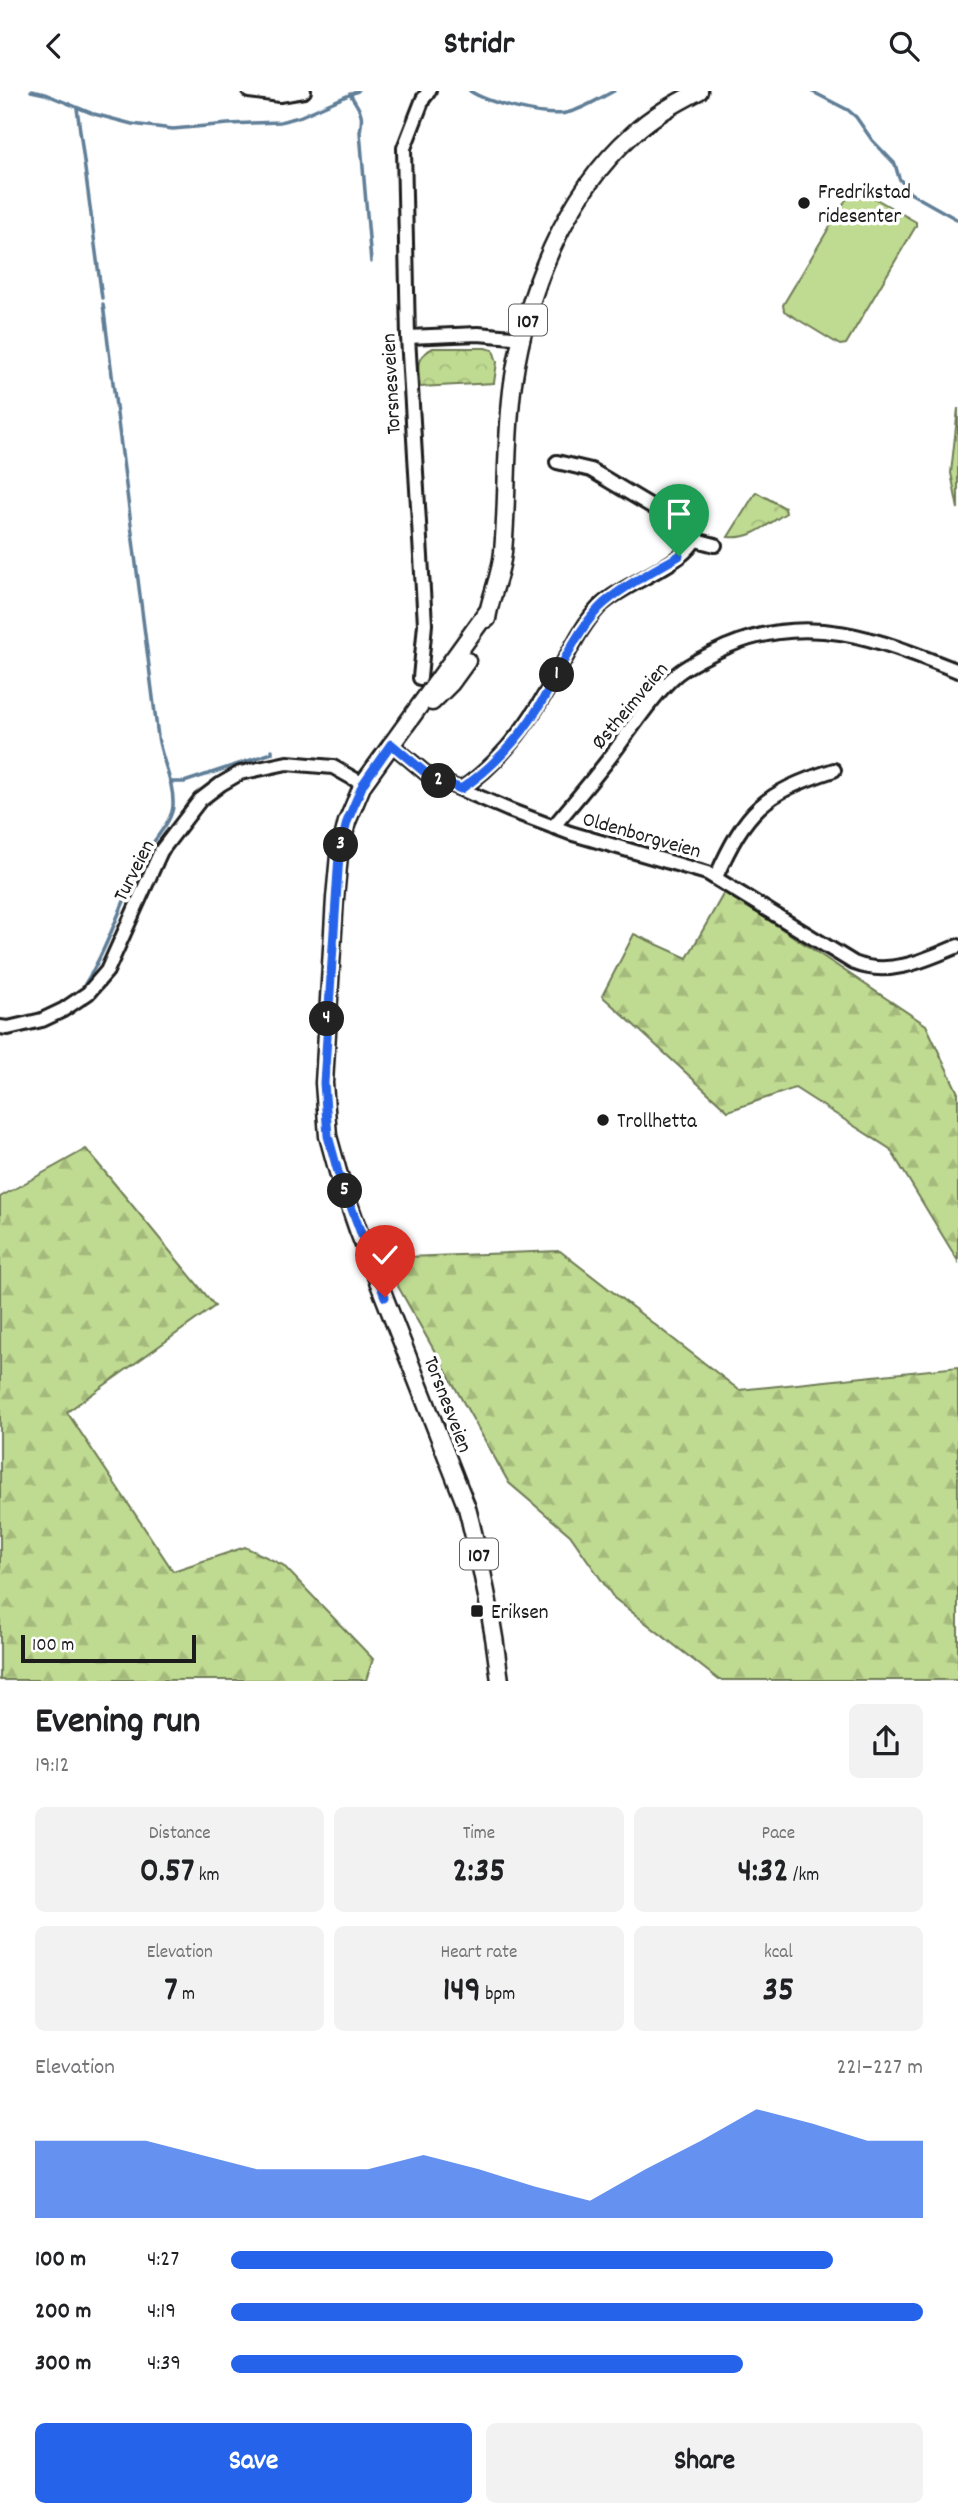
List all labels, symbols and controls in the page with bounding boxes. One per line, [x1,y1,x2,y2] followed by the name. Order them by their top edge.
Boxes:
[444,23,514,69] text: Stridr
[35,27,73,65] icon: back
[885,27,923,65] icon: search
[818,179,911,233] place label: Fredrikstad ridesenter
[796,195,812,211] marker: Fredrikstad ridesenter
[509,305,547,335] road number: 107
[375,333,411,435] street label: Torsnesveien
[649,484,709,556] pin
[660,495,698,533] icon: arrive
[540,657,574,693] pin: 1
[586,657,677,757] street label: Østheimveien
[554,661,559,688] text: 1
[422,763,457,799] pin: 2
[434,767,443,794] text: 2
[578,806,704,868] street label: Oldenborgveien
[324,827,358,863] pin: 3
[336,831,345,858] text: 3
[107,835,164,908] street label: Turveien
[310,1002,344,1037] pin: 4
[323,1005,330,1032] text: 4
[617,1108,698,1138] place label: Trollhetta
[595,1112,611,1128] marker: Trollhetta
[328,1173,362,1209] pin: 5
[340,1177,349,1204] text: 5
[355,1225,415,1297] pin
[366,1236,404,1274] icon: check
[414,1353,478,1458] street label: Torsnesveien
[460,1539,498,1569] road number: 107
[491,1599,549,1629] place label: Eriksen
[469,1603,485,1619] marker: Eriksen
[21,1631,196,1663] scale bar
[32,1633,74,1660] text: 100 m
[35,1696,200,1751] text: Evening run
[849,1704,923,1778] button: share
[35,1750,69,1783] text: 19:12
[149,1821,211,1848] text: Distance
[463,1821,495,1848] text: Time
[762,1821,795,1848] text: Pace
[140,1848,194,1898] text: 0.57
[453,1848,505,1898] text: 2:35
[737,1848,789,1898] text: 4:32
[194,1863,220,1890] text: km
[789,1863,819,1890] text: /km
[147,1940,213,1967] text: Elevation
[441,1940,517,1967] text: Heart rate
[764,1940,793,1967] text: kcal
[164,1967,178,2017] text: 7
[443,1967,481,2017] text: 149
[762,1967,794,2017] text: 35
[178,1982,195,2009] text: m
[481,1982,515,2009] text: bpm
[35,2052,115,2085] text: Elevation
[836,2052,923,2085] text: 221–227 m
[35,2244,86,2277] text: 100 m
[147,2244,179,2277] text: 4:27
[35,2296,91,2329] text: 200 m
[147,2296,176,2329] text: 4:19
[35,2348,91,2381] text: 300 m
[147,2348,181,2381] text: 4:39
[35,2423,472,2503] button: Save
[486,2423,923,2503] button: Share

